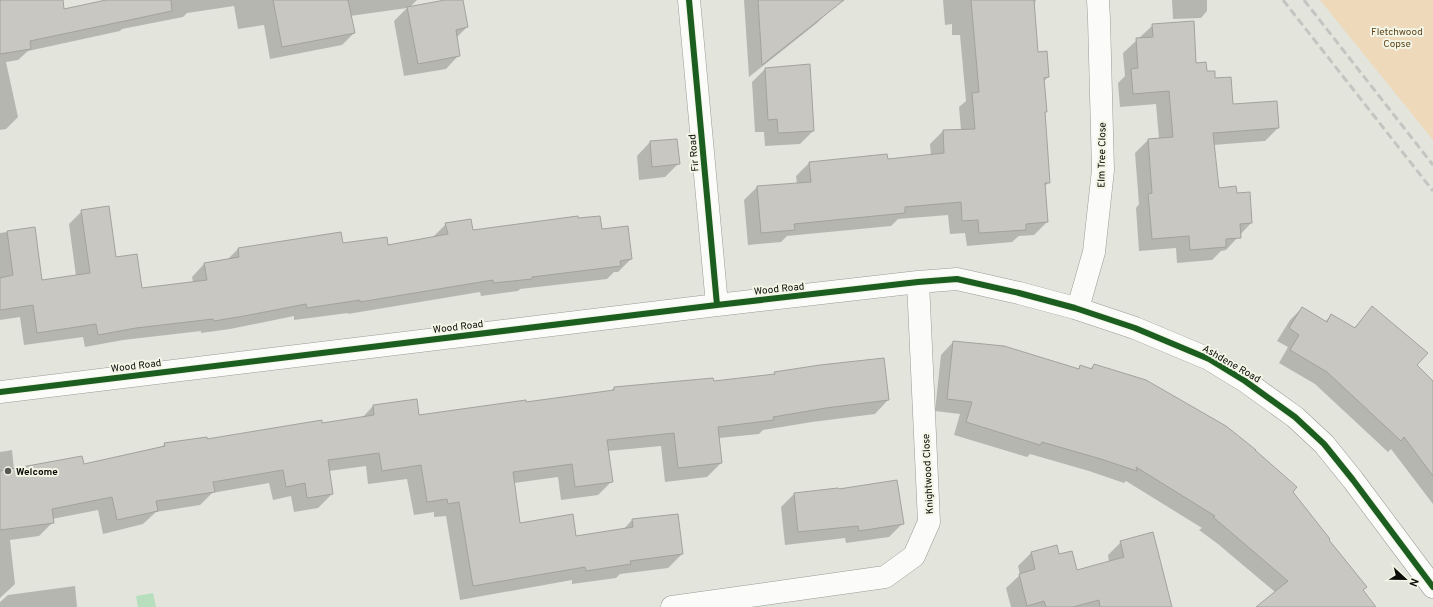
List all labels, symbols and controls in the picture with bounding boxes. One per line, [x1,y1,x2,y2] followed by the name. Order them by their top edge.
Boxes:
[1371,26,1423,51] park label: Fletchwood Copse
[1095,122,1110,188] street label: Elm Tree Close
[686,134,703,172] street label: Fir Road
[753,280,805,299] street label: Wood Road
[432,318,484,337] street label: Wood Road
[1200,342,1263,386] street label: Ashdene Road
[110,357,162,376] street label: Wood Road
[920,433,937,514] street label: Knightwood Close
[3,466,13,476] marker: Welcome
[16,466,58,479] place label: Welcome
[1385,559,1425,599] north arrow
[1405,576,1421,589] text: N

